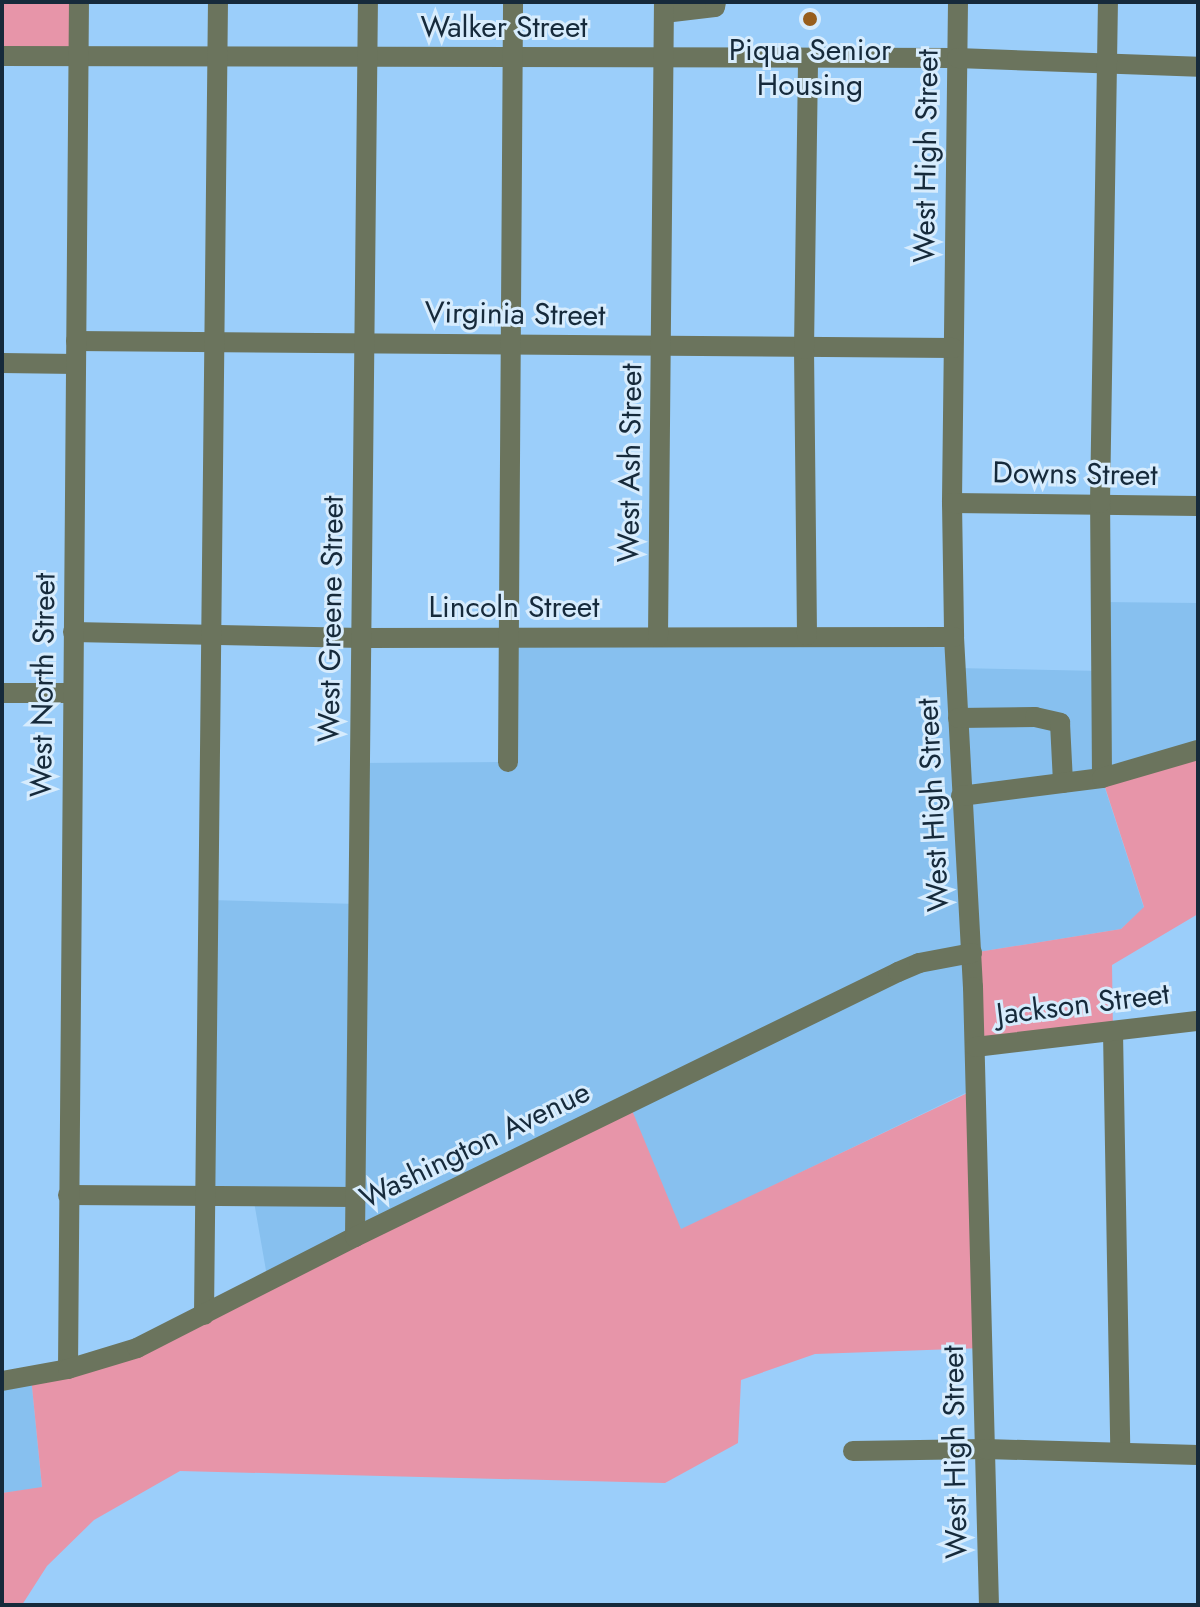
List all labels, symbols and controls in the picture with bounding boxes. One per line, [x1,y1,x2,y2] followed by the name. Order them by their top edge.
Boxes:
[420,9,588,45] street label: Walker Street
[801,10,819,28] marker: Piqua Senior Housing
[729,32,891,102] place label: Piqua Senior Housing
[906,49,946,263] street label: West High Street
[424,294,606,334] street label: Virginia Street
[610,363,650,563] street label: West Ash Street
[992,455,1158,493] street label: Downs Street
[311,495,351,743] street label: West Greene Street
[23,572,63,798] street label: West North Street
[429,589,599,625] street label: Lincoln Street
[909,697,957,913] street label: West High Street
[994,976,1172,1032] street label: Jackson Street
[354,1074,596,1216] street label: Washington Avenue
[935,1345,975,1559] street label: West High Street

